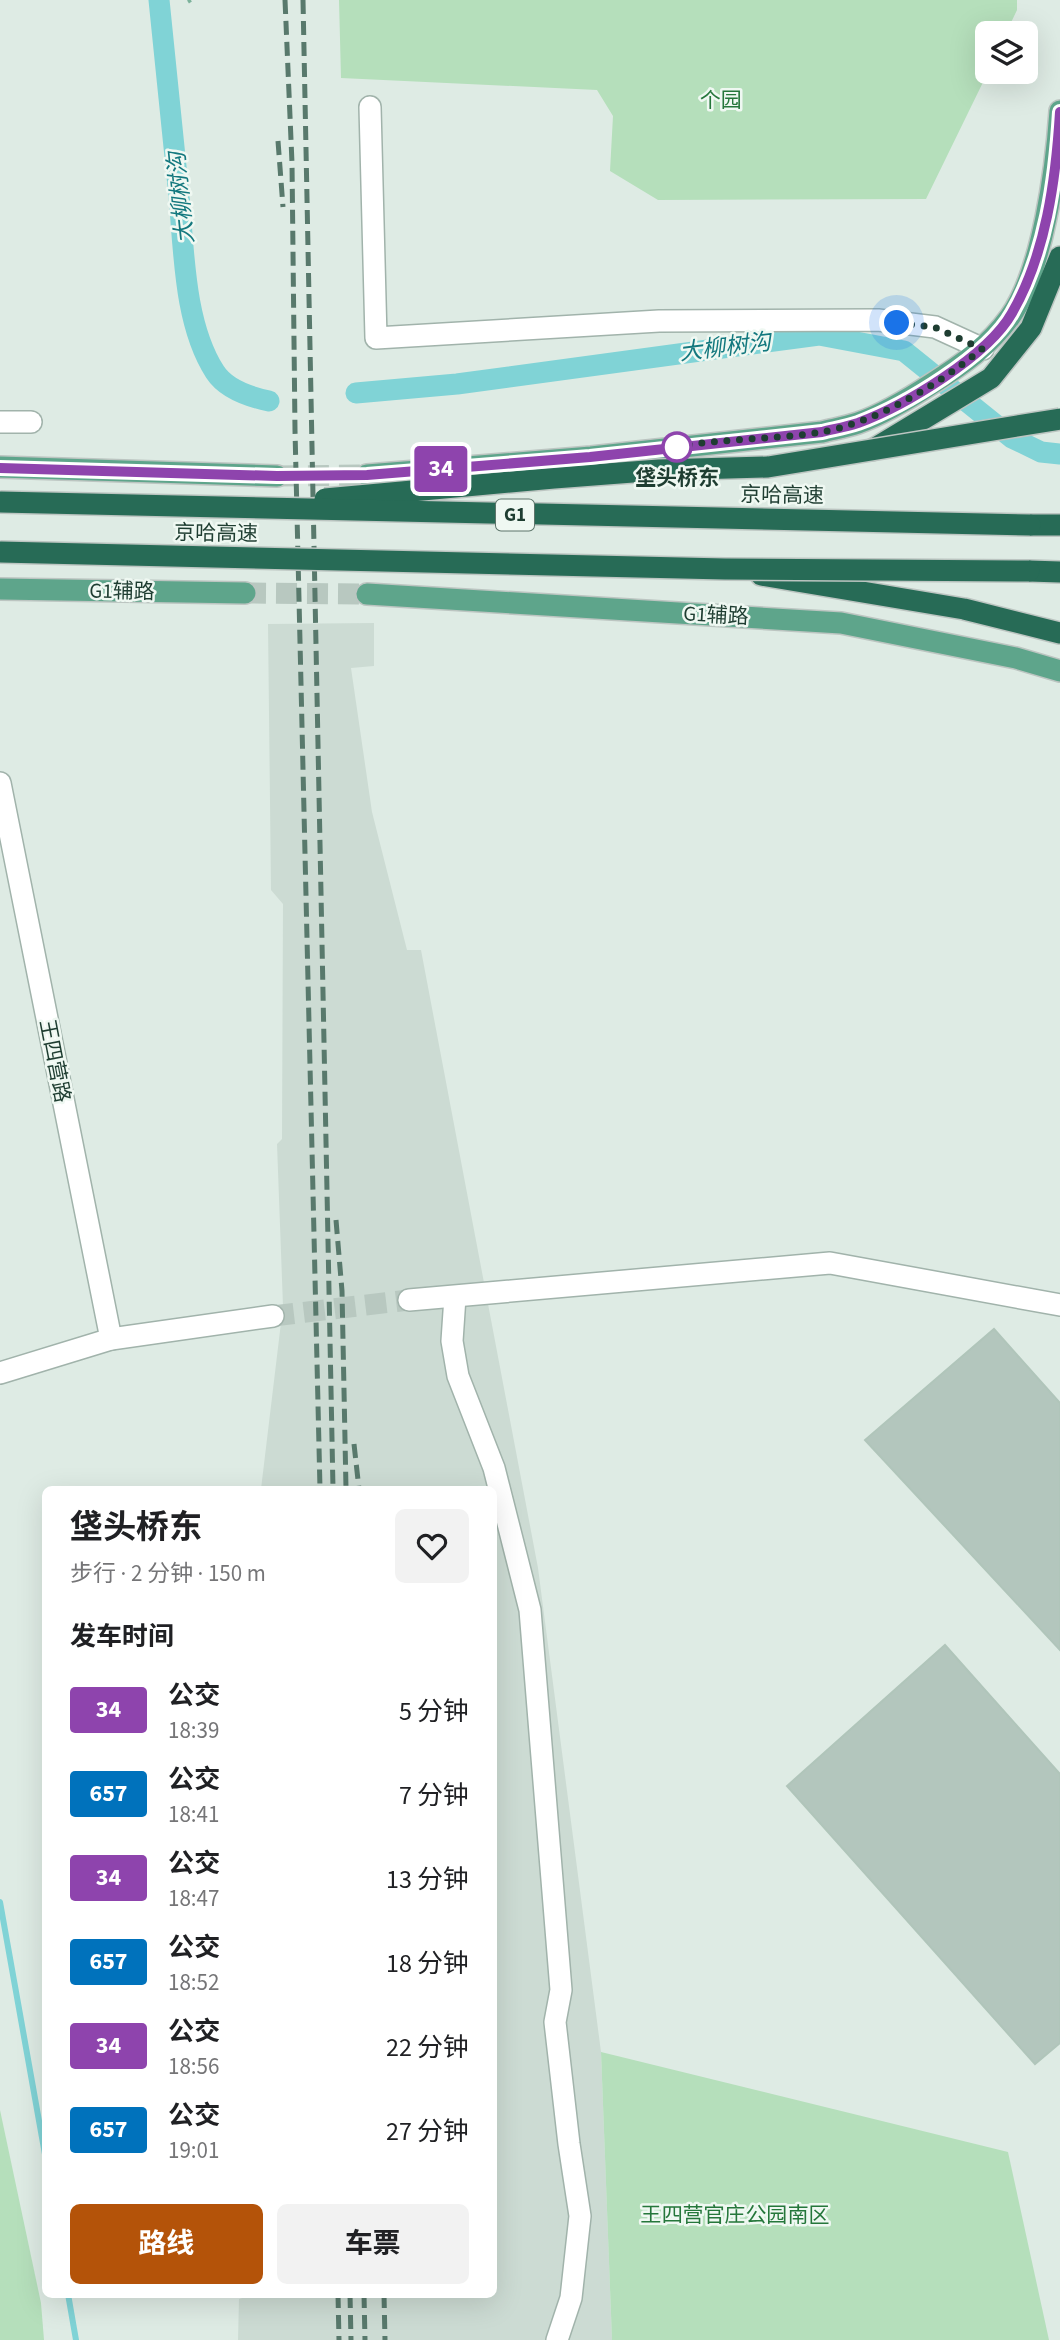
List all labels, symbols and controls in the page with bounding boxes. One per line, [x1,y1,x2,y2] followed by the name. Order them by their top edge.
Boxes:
[975,21,1038,84] map controls
[975,21,1038,84] button: layers
[700,85,742,115] park label: 个园
[159,148,202,245] water label: 大柳树沟
[879,305,914,340] your location
[677,325,776,369] water label: 大柳树沟
[662,432,692,462] marker: 垡头桥东
[410,446,472,492] line badge: 34
[428,451,454,486] text: 34
[635,463,719,493] place label: 垡头桥东
[740,479,824,511] street label: 京哈高速
[496,500,534,530] road number: G1
[174,517,258,549] street label: 京哈高速
[89,575,155,607] street label: G1辅路
[683,598,749,632] street label: G1辅路
[32,1017,78,1105] street label: 王四营路
[70,1504,202,1551] text: 垡头桥东
[395,1509,469,1583] button: heart
[70,1557,266,1590] text: 步行 · 2 分钟 · 150 m
[70,1618,174,1655] text: 发车时间
[168,1677,220,1714] text: 公交
[96,1692,121,1727] text: 34
[399,1693,469,1730] text: 5 分钟
[168,1714,219,1747] text: 18:39
[168,1761,220,1798] text: 公交
[89,1776,128,1811] text: 657
[399,1777,469,1814] text: 7 分钟
[168,1798,219,1831] text: 18:41
[168,1845,220,1882] text: 公交
[96,1860,121,1895] text: 34
[386,1861,469,1898] text: 13 分钟
[168,1882,219,1915] text: 18:47
[168,1929,220,1966] text: 公交
[89,1944,128,1979] text: 657
[386,1945,469,1982] text: 18 分钟
[168,1966,219,1999] text: 18:52
[168,2013,220,2050] text: 公交
[96,2028,121,2063] text: 34
[386,2029,469,2066] text: 22 分钟
[168,2050,219,2083] text: 18:56
[168,2097,220,2134] text: 公交
[89,2112,128,2147] text: 657
[386,2113,469,2150] text: 27 分钟
[168,2134,219,2167] text: 19:01
[641,2200,830,2230] park label: 王四营官庄公园南区
[70,2204,263,2284] button: 路线
[277,2204,469,2284] button: 车票

